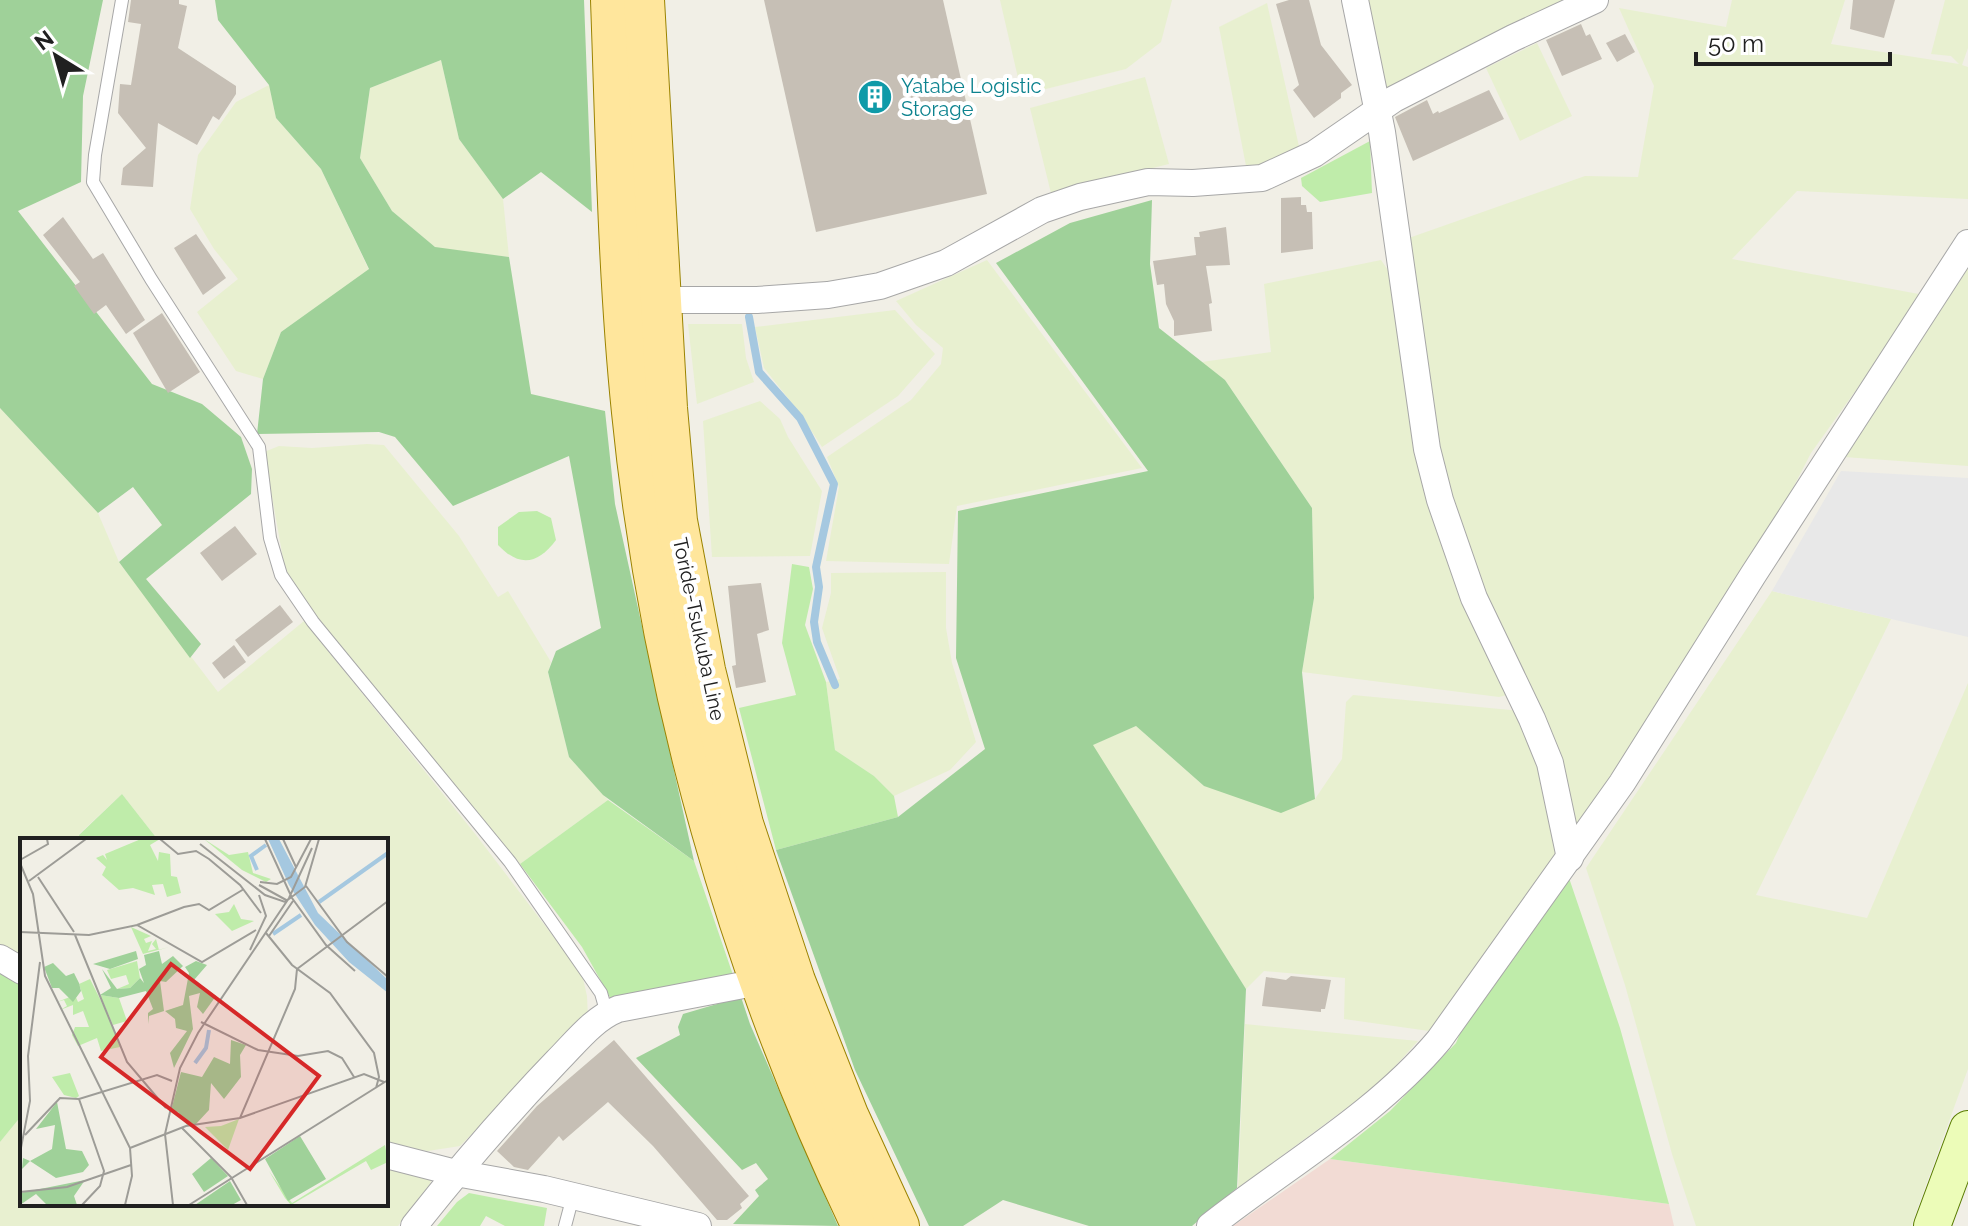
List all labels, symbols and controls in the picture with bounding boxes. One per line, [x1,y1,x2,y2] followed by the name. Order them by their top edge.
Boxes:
[16,16,96,96] north arrow
[1696,16,1890,66] scale bar
[29,25,58,55] text: N
[1708,29,1764,58] text: 50 m
[901,74,1042,121] place label: Yatabe Logistic Storage
[856,78,894,116] building icon: Yatabe Logistic Storage
[668,535,730,723] street label: Toride-Tsukuba Line
[20,838,388,1206] inset map

